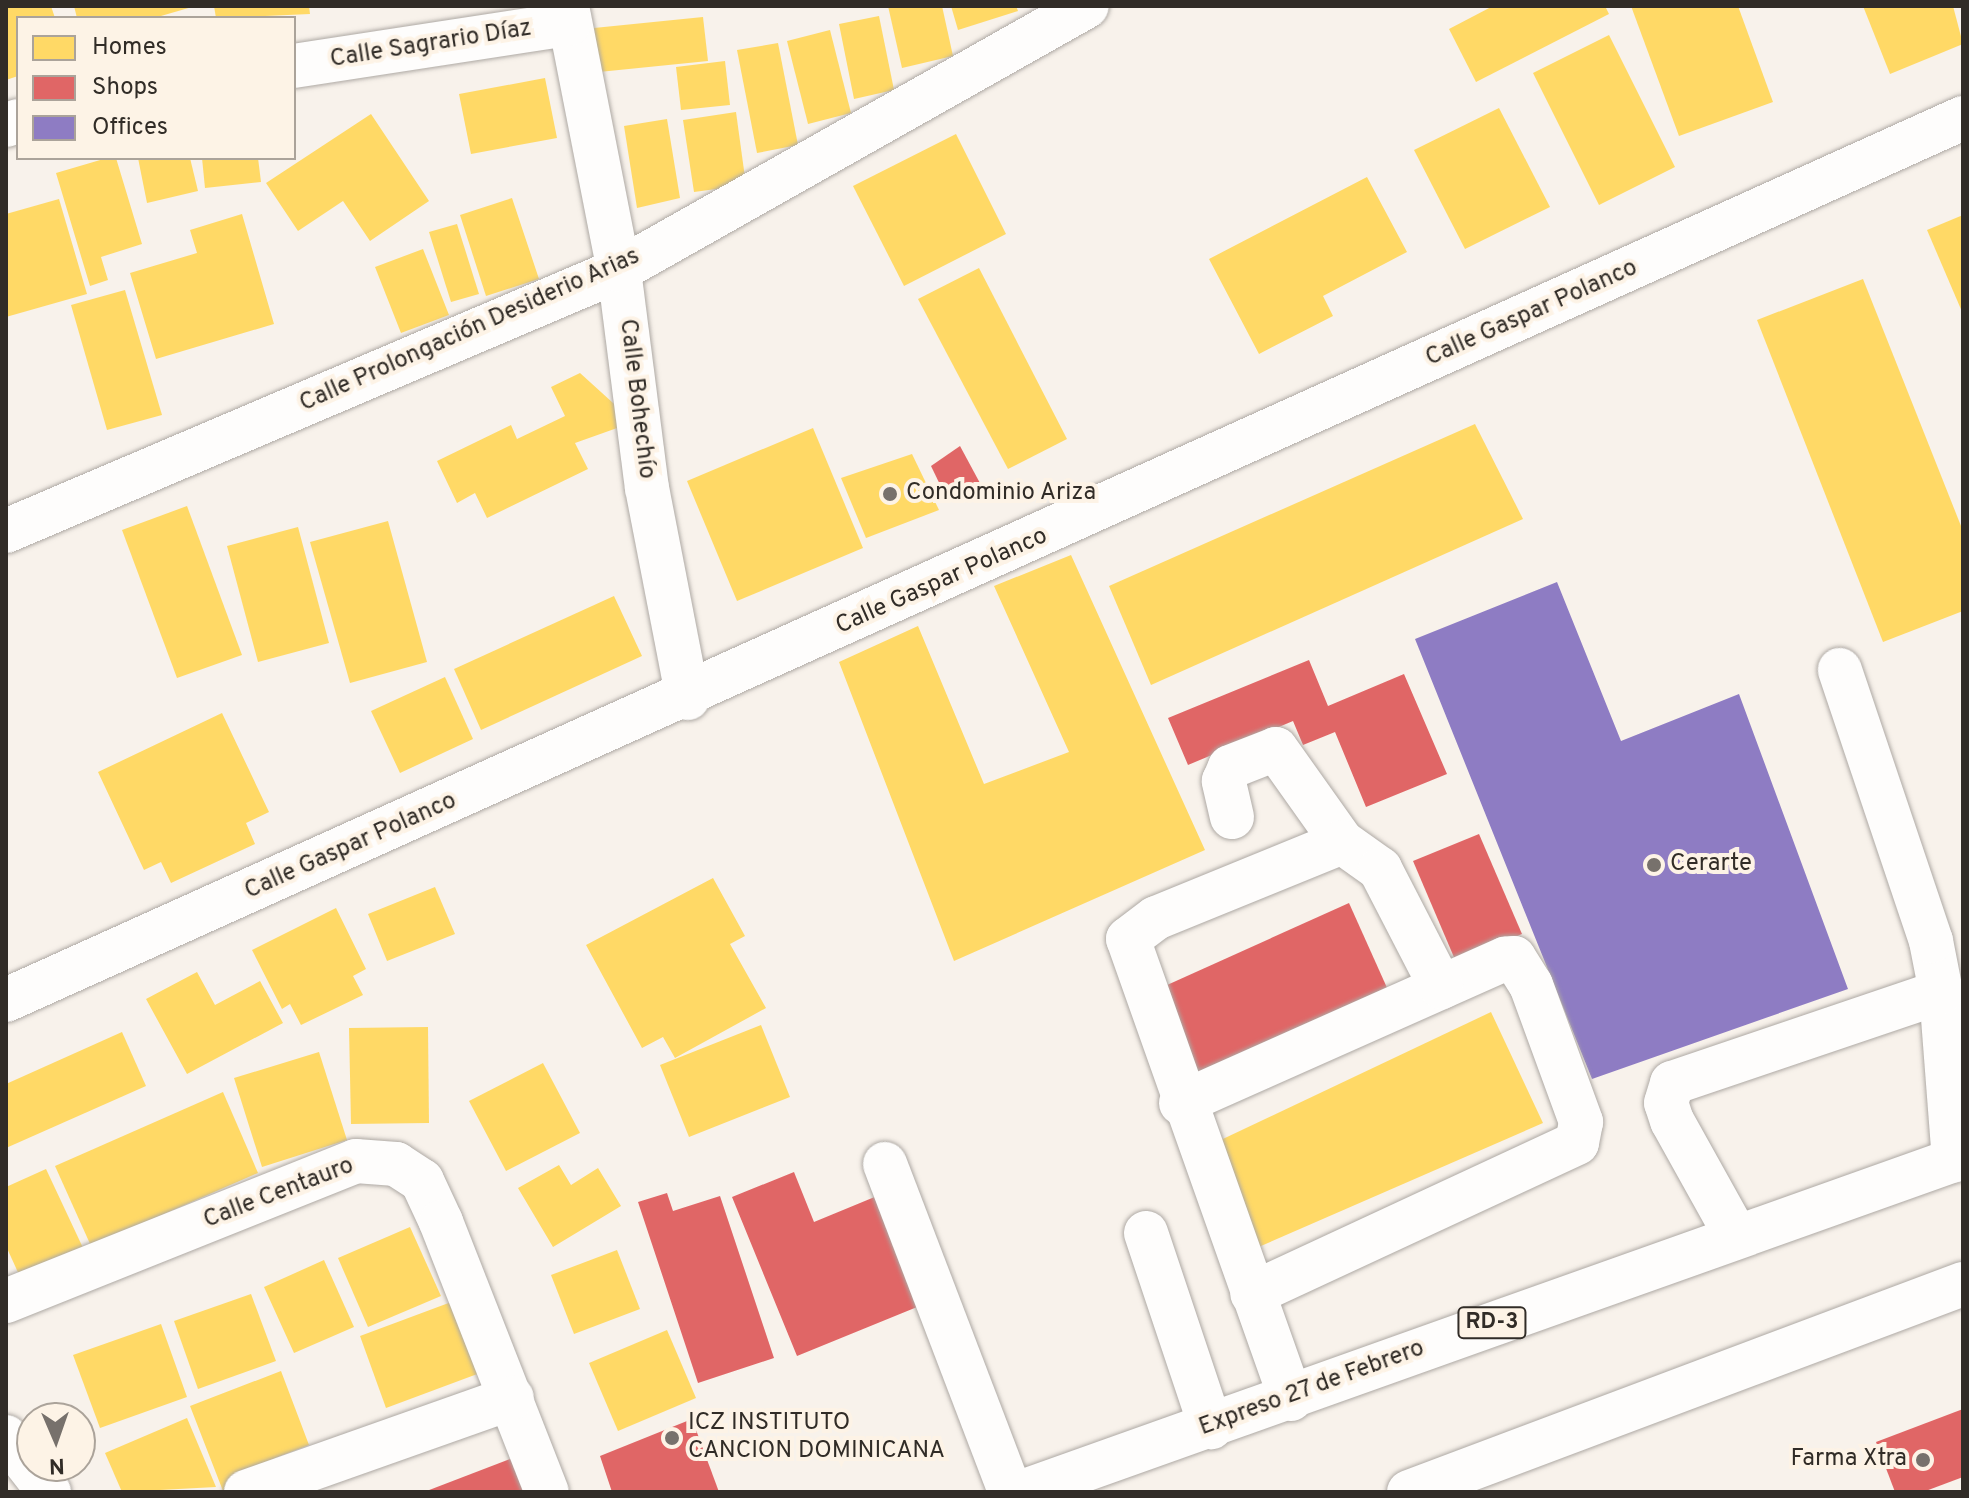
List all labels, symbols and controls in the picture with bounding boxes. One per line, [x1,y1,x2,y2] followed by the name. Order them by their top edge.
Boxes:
[328,15,534,75] street label: Calle Sagrario Díaz
[16,16,296,160] legend
[92,33,167,63] text: Homes
[92,73,158,103] text: Shops
[92,113,168,143] text: Offices
[295,243,645,419] street label: Calle Prolongación Desiderio Arias
[1422,254,1642,374] street label: Calle Gaspar Polanco
[612,317,660,481] street label: Calle Bohechío
[906,480,1097,508] place label: Condominio Ariza
[881,485,899,503] marker: Condominio Ariza
[832,522,1052,642] street label: Calle Gaspar Polanco
[241,787,461,907] street label: Calle Gaspar Polanco
[1670,851,1752,879] place label: Cerarte
[1645,856,1663,874] marker: Cerarte
[200,1152,358,1236] street label: Calle Centauro
[1456,1305,1528,1341] road number: RD-3
[1195,1335,1429,1443] street label: Expreso 27 de Febrero
[16,1402,96,1482] north arrow
[688,1410,945,1466] place label: ICZ INSTITUTO CANCION DOMINICANA
[663,1429,681,1447] marker: ICZ INSTITUTO CANCION DOMINICANA
[1791,1446,1907,1474] place label: Farma Xtra
[48,1451,65,1478] text: N
[1914,1451,1932,1469] marker: Farma Xtra

